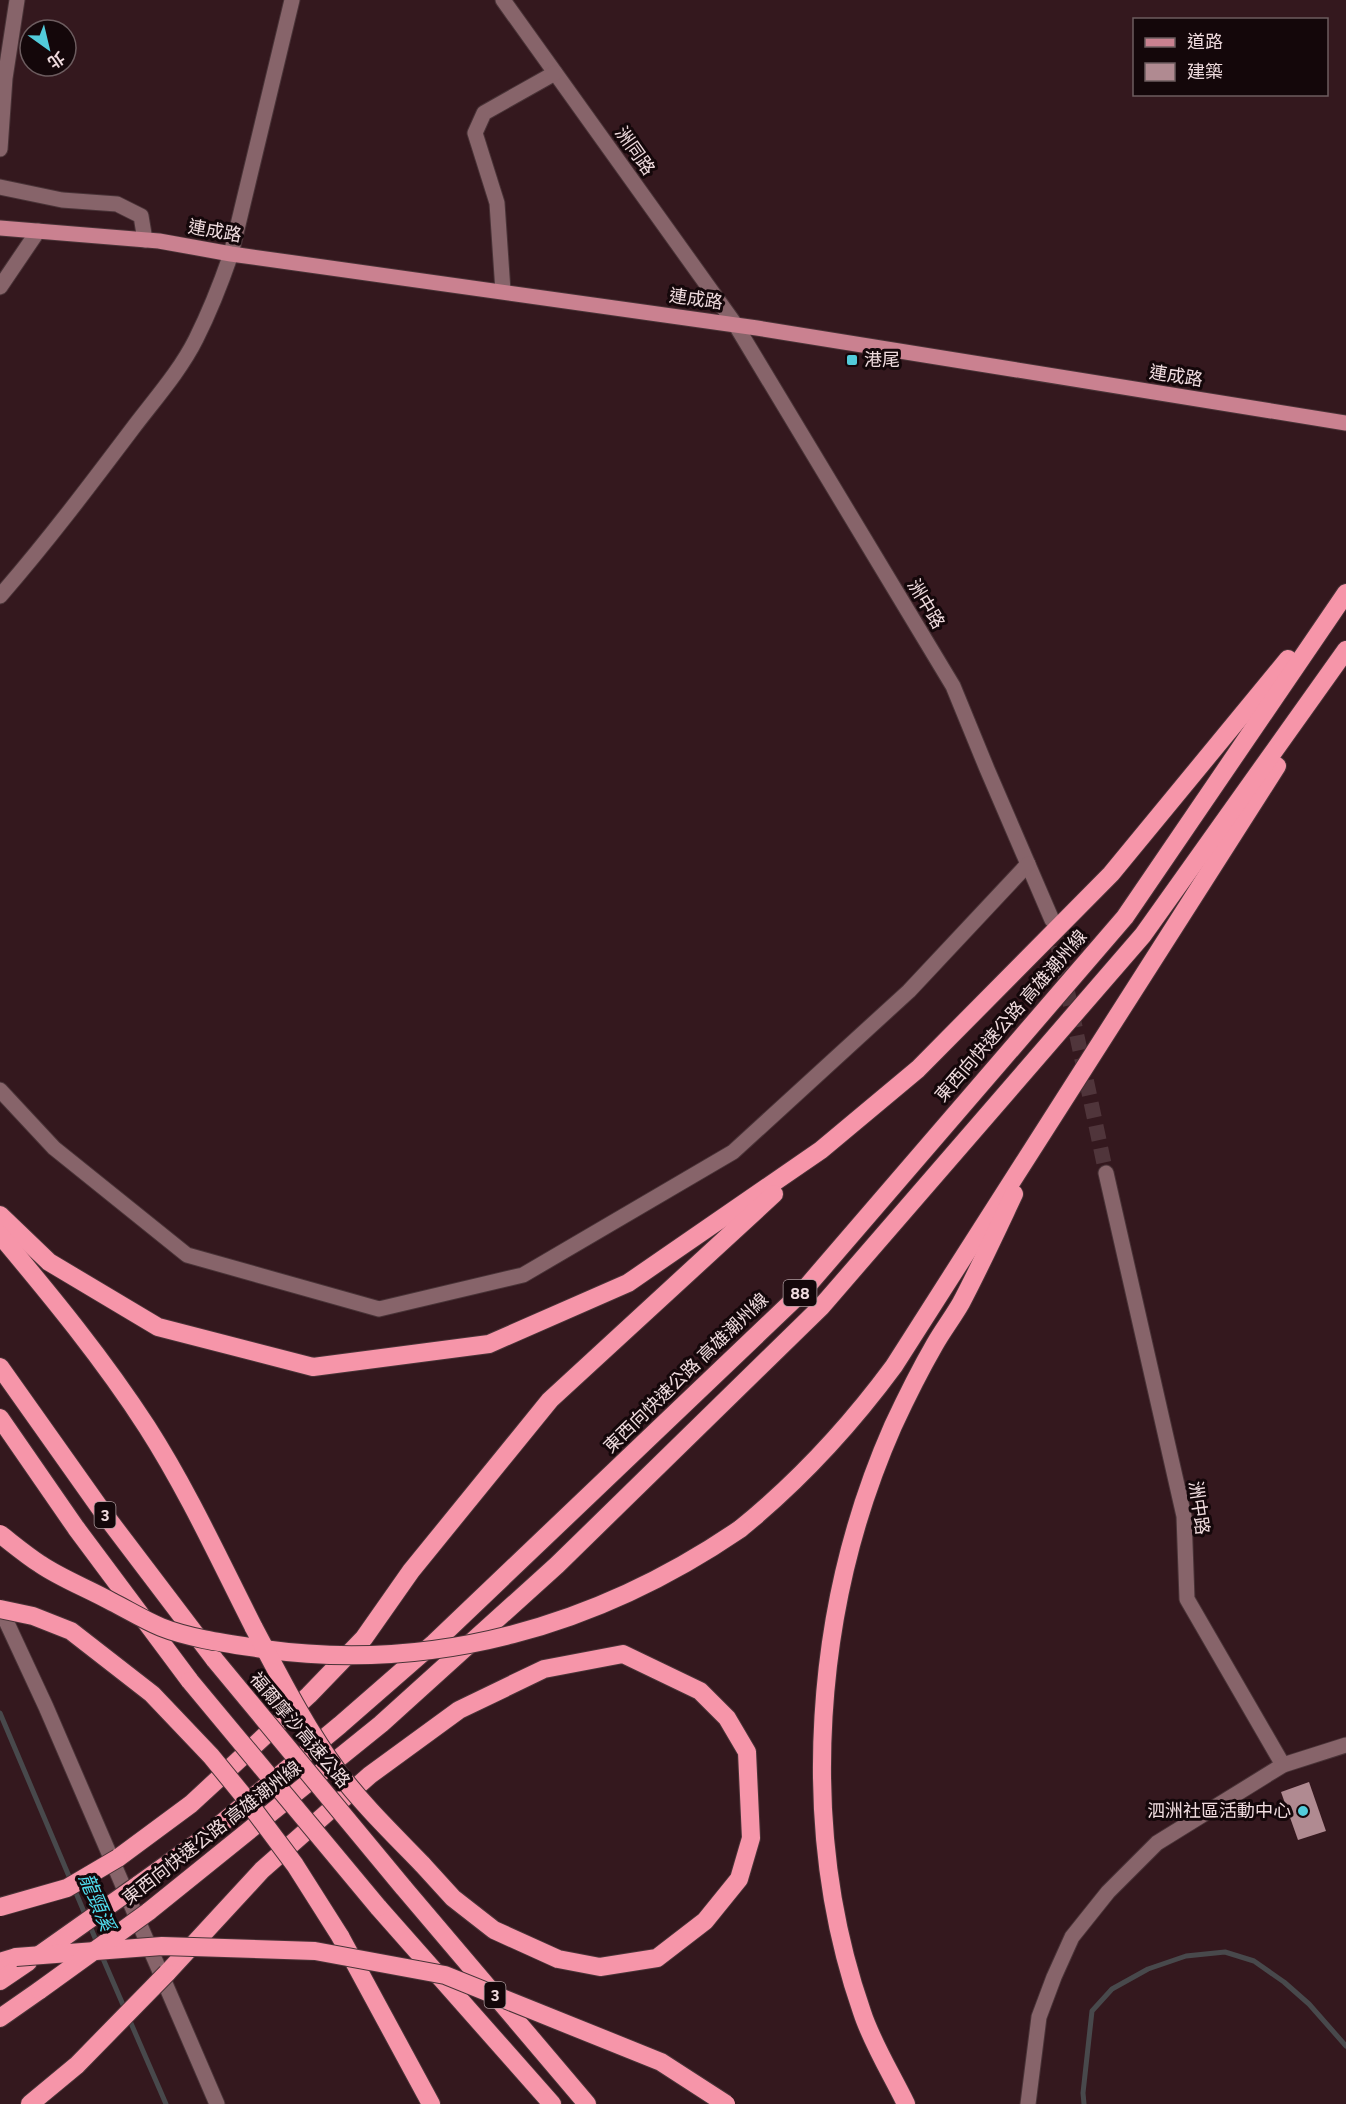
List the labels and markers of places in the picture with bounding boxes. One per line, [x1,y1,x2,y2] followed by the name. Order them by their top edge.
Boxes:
[864,349,900,371] place label: 港尾
[845,353,859,367] marker: 港尾
[1147,1800,1291,1822] place label: 泗洲社區活動中心
[1296,1804,1310,1818] marker: 泗洲社區活動中心

